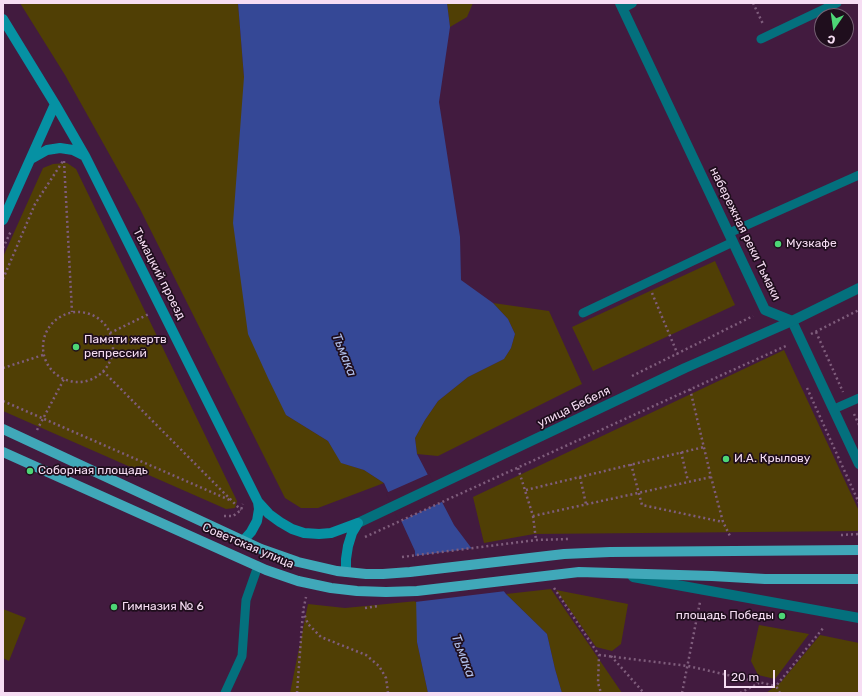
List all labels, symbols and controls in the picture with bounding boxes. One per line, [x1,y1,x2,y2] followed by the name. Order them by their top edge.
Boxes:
[814,8,854,48] north arrow
[826,32,837,46] text: С
[706,165,784,303] street label: набережная реки Тьмаки
[130,226,188,322] street label: Тьмацкий проезд
[786,237,837,251] place label: Музкафе
[773,239,783,249] marker: Музкафе
[328,331,360,379] water label: Тьмака
[84,333,167,361] place label: Памяти жертв репрессий
[71,342,81,352] marker: Памяти жертв репрессий
[535,383,613,431] street label: улица Бебеля
[734,452,810,466] place label: И.А. Крылову
[721,454,731,464] marker: И.А. Крылову
[38,464,148,478] place label: Соборная площадь
[25,466,35,476] marker: Соборная площадь
[200,520,296,572] street label: Советская улица
[122,600,204,614] place label: Гимназия № 6
[109,602,119,612] marker: Гимназия № 6
[676,609,774,623] place label: площадь Победы
[777,611,787,621] marker: площадь Победы
[448,632,478,680] water label: Тьмака
[726,662,777,688] scale bar
[731,670,759,684] text: 20 m

